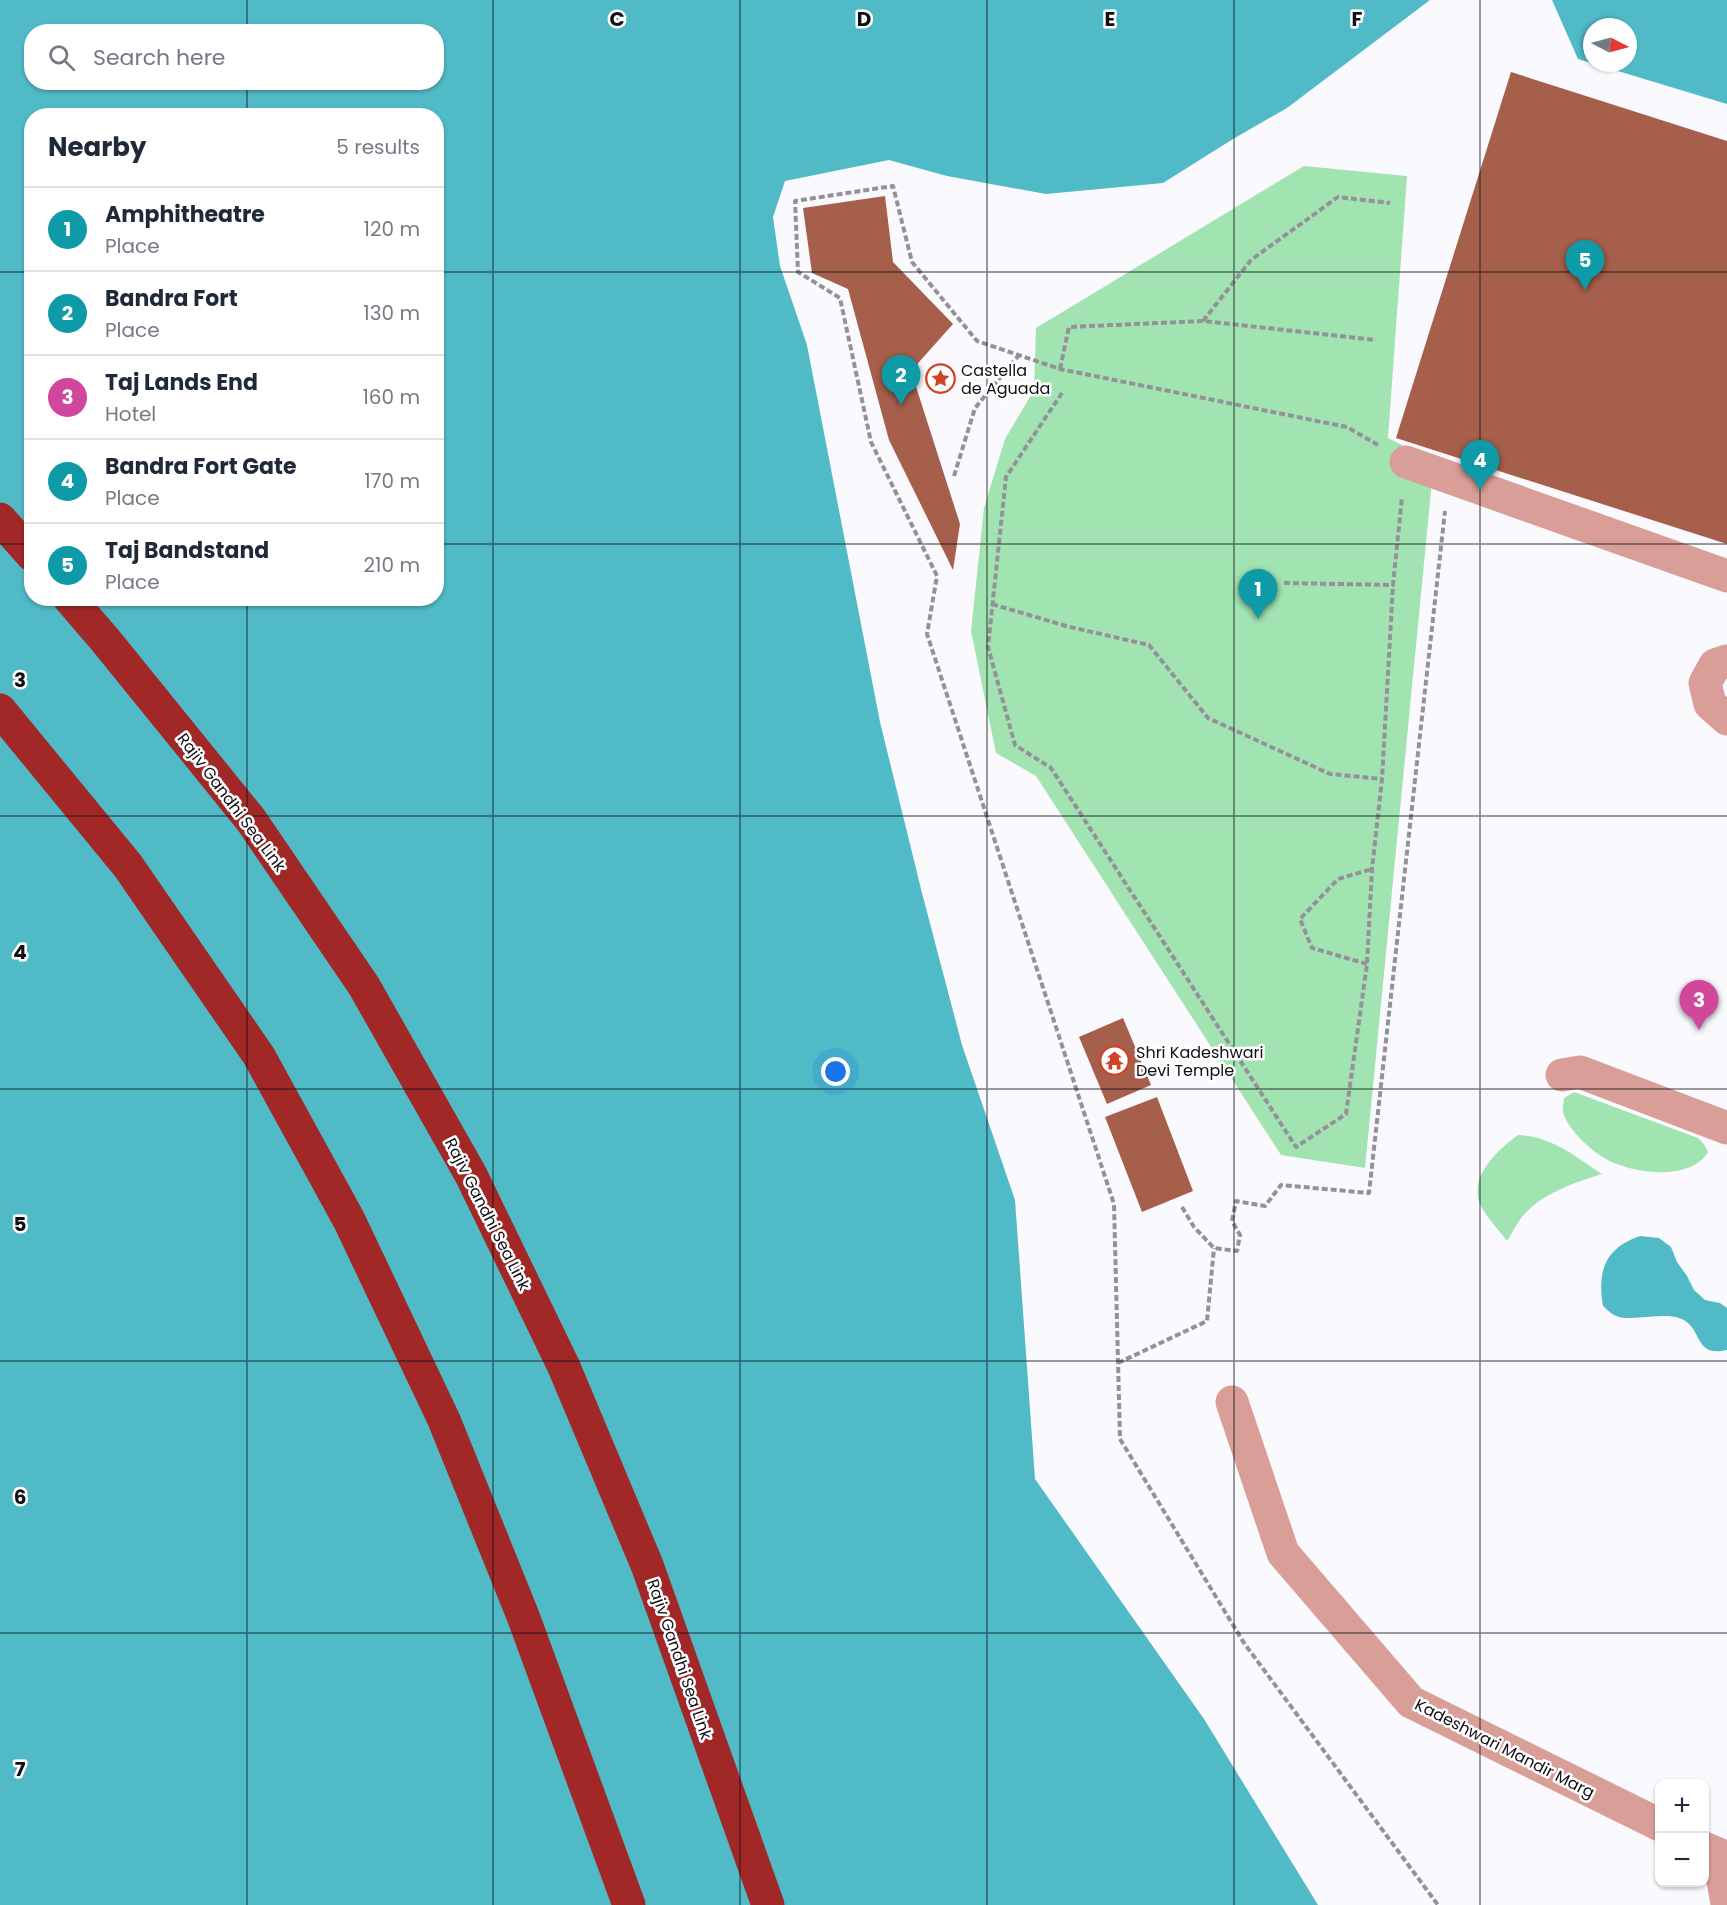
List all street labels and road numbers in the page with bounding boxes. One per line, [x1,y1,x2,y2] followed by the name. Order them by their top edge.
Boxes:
[172,728,292,877] street label: Rajiv Gandhi Sea Link
[439,1134,536,1295] street label: Rajiv Gandhi Sea Link
[641,1576,718,1743] street label: Rajiv Gandhi Sea Link
[1411,1693,1599,1804] street label: Kadeshwari Mandir Marg

